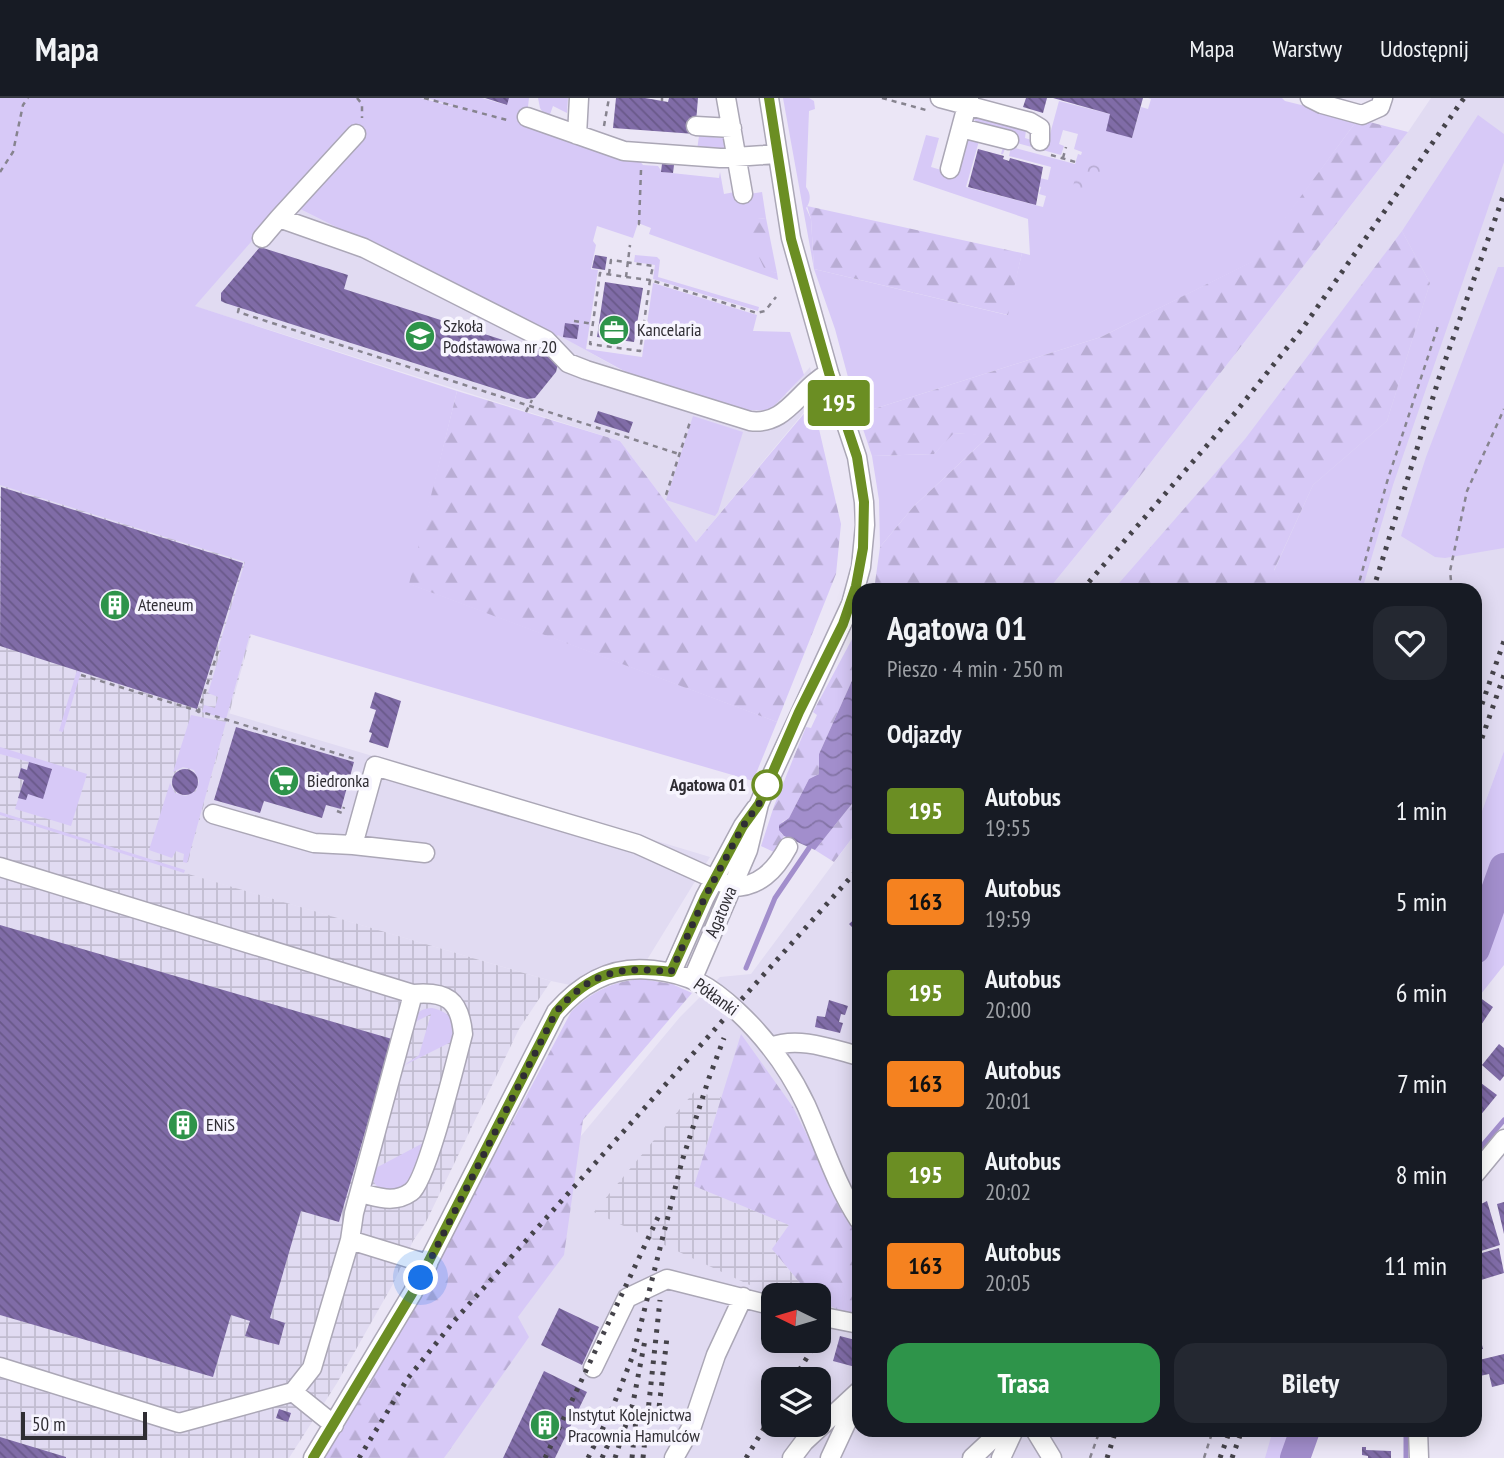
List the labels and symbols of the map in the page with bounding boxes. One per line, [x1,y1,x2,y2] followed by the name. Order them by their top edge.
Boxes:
[597,313,631,347] office icon: Kancelaria
[443,314,557,358] place label: Szkoła Podstawowa nr 20
[637,318,702,341] place label: Kancelaria
[403,319,437,353] school or university icon: Szkoła Podstawowa nr 20
[799,380,879,426] line badge: 195
[98,588,132,622] building icon: Ateneum
[138,593,193,616] place label: Ateneum
[267,764,301,798] supermarket icon: Biedronka
[307,769,369,792] place label: Biedronka
[752,770,782,800] marker: Agatowa 01
[669,773,746,796] place label: Agatowa 01
[699,883,742,941] street label: Agatowa
[689,973,743,1021] street label: Półłanki
[166,1108,200,1142] building icon: ENiS
[206,1113,235,1136] place label: ENiS
[403,1260,438,1295] your location
[761,1283,831,1353] north arrow
[568,1403,700,1447] place label: Instytut Kolejnictwa Pracownia Hamulców
[528,1408,562,1442] building icon: Instytut Kolejnictwa Pracownia Hamulców
[21,1409,147,1441] scale bar

